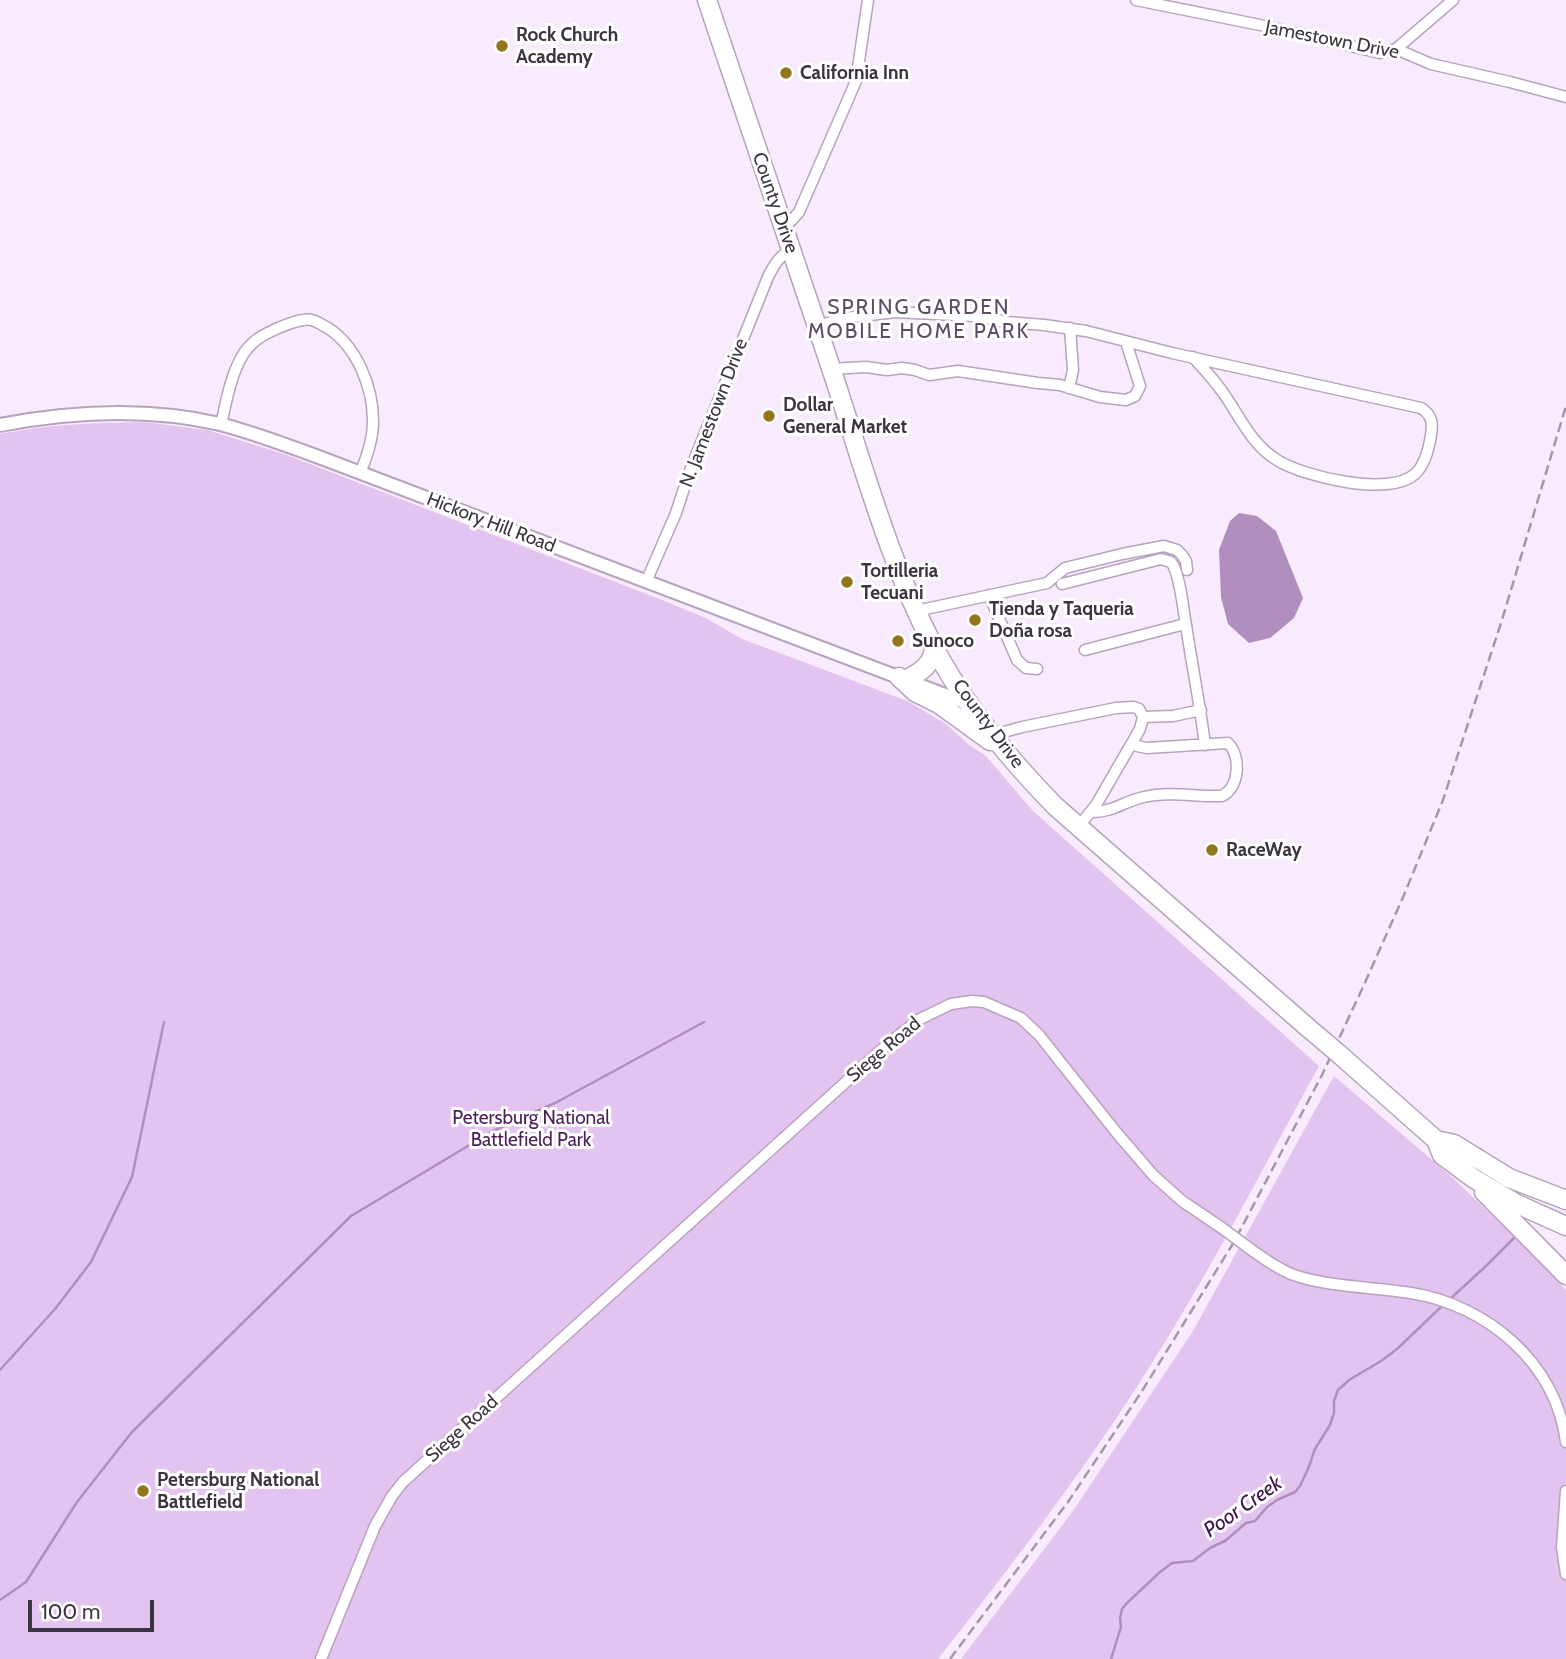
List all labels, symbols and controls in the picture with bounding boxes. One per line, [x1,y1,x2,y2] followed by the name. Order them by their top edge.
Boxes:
[1263,16,1401,64] street label: Jamestown Drive
[516,24,618,68] place label: Rock Church Academy
[494,38,510,54] marker: Rock Church Academy
[800,62,909,84] place label: California Inn
[778,65,794,81] marker: California Inn
[747,150,803,256] street label: County Drive
[810,295,1028,345] district label: SPRING GARDEN MOBILE HOME PARK
[675,335,753,491] street label: N. Jamestown Drive
[783,394,907,438] place label: Dollar General Market
[761,408,777,424] marker: Dollar General Market
[423,488,559,558] street label: Hickory Hill Road
[861,560,938,604] place label: Tortilleria Tecuani
[839,574,855,590] marker: Tortilleria Tecuani
[989,598,1134,642] place label: Tienda y Taqueria Doña rosa
[967,612,983,628] marker: Tienda y Taqueria Doña rosa
[912,630,974,652] place label: Sunoco
[890,633,906,649] marker: Sunoco
[947,675,1029,773] street label: County Drive
[1226,839,1302,861] place label: RaceWay
[1204,842,1220,858] marker: RaceWay
[842,1013,926,1087] street label: Siege Road
[452,1107,610,1151] park label: Petersburg National Battlefield Park
[421,1391,503,1467] street label: Siege Road
[157,1469,319,1513] place label: Petersburg National Battlefield
[1199,1471,1287,1543] water label: Poor Creek
[135,1483,151,1499] marker: Petersburg National Battlefield
[32,1586,158,1630] scale bar
[41,1599,100,1624] text: 100 m

